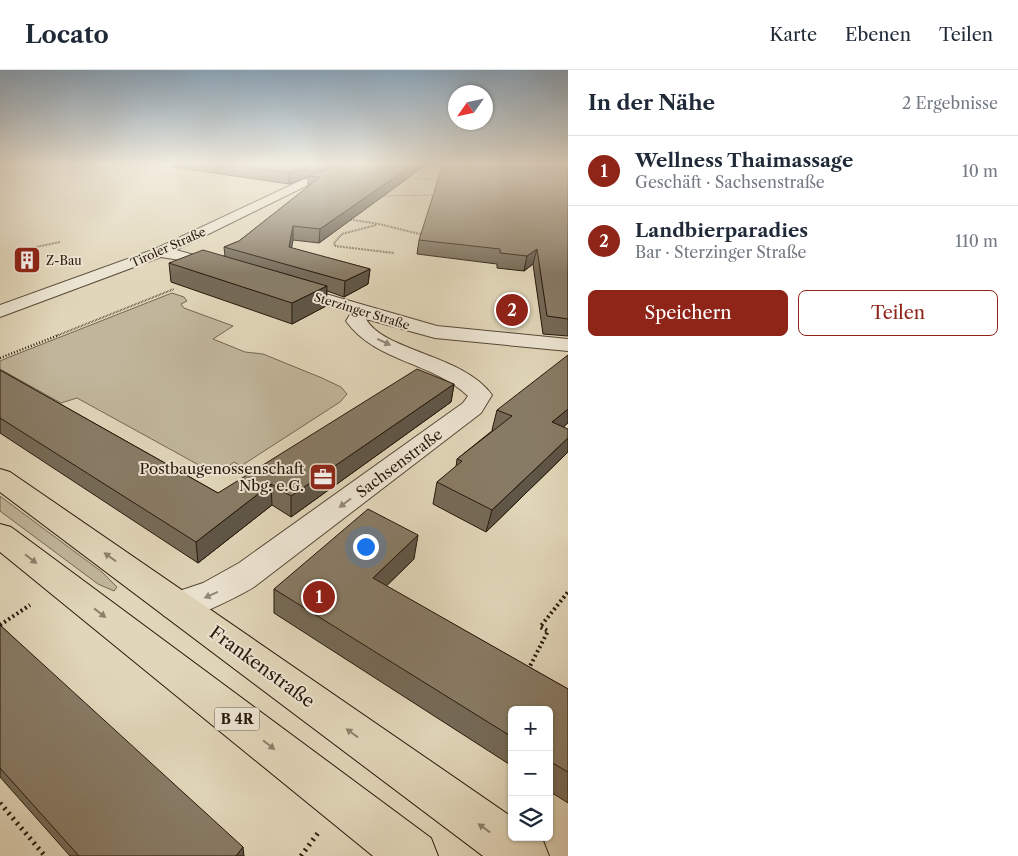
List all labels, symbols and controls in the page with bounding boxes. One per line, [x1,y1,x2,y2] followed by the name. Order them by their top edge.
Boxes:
[25,20,109,49] text: Locato
[769,24,817,46] text: Karte
[845,24,911,46] text: Ebenen
[939,24,993,46] text: Teilen
[448,85,493,130] north arrow
[588,90,715,115] text: In der Nähe
[902,93,998,113] text: 2 Ergebnisse
[635,149,853,172] text: Wellness Thaimassage
[600,161,608,181] text: 1
[962,161,998,181] text: 10 m
[635,172,825,192] text: Geschäft · Sachsenstraße
[635,219,808,242] text: Landbierparadies
[128,224,208,270] street label: Tiroler Straße
[599,231,609,251] text: 2
[955,231,998,251] text: 110 m
[635,242,807,262] text: Bar · Sterzinger Straße
[12,245,42,275] building icon: Z-Bau
[46,253,82,268] place label: Z-Bau
[312,289,412,333] street label: Sterzinger Straße
[588,290,788,336] button: Speichern
[798,290,998,336] button: Teilen
[496,291,528,329] pin: 2
[377,338,392,346] one-way arrow
[352,424,446,502] street label: Sachsenstraße
[140,459,305,495] place label: Postbaugenossenschaft Nbg. e.G.
[308,462,338,492] office icon: Postbaugenossenschaft Nbg. e.G.
[338,498,352,508] one-way arrow
[353,534,379,560] your location
[103,552,117,562] one-way arrow
[24,554,38,564] one-way arrow
[303,578,335,616] pin: 1
[204,592,218,600] one-way arrow
[93,607,106,618] one-way arrow
[205,621,319,713] street label: Frankenstraße
[508,706,553,841] map controls
[508,706,553,751] button: +
[214,708,260,731] road number: B 4R
[346,727,359,738] one-way arrow
[263,739,276,750] one-way arrow
[508,751,553,796] button: −
[508,796,553,841] button: layers
[478,822,491,833] one-way arrow

